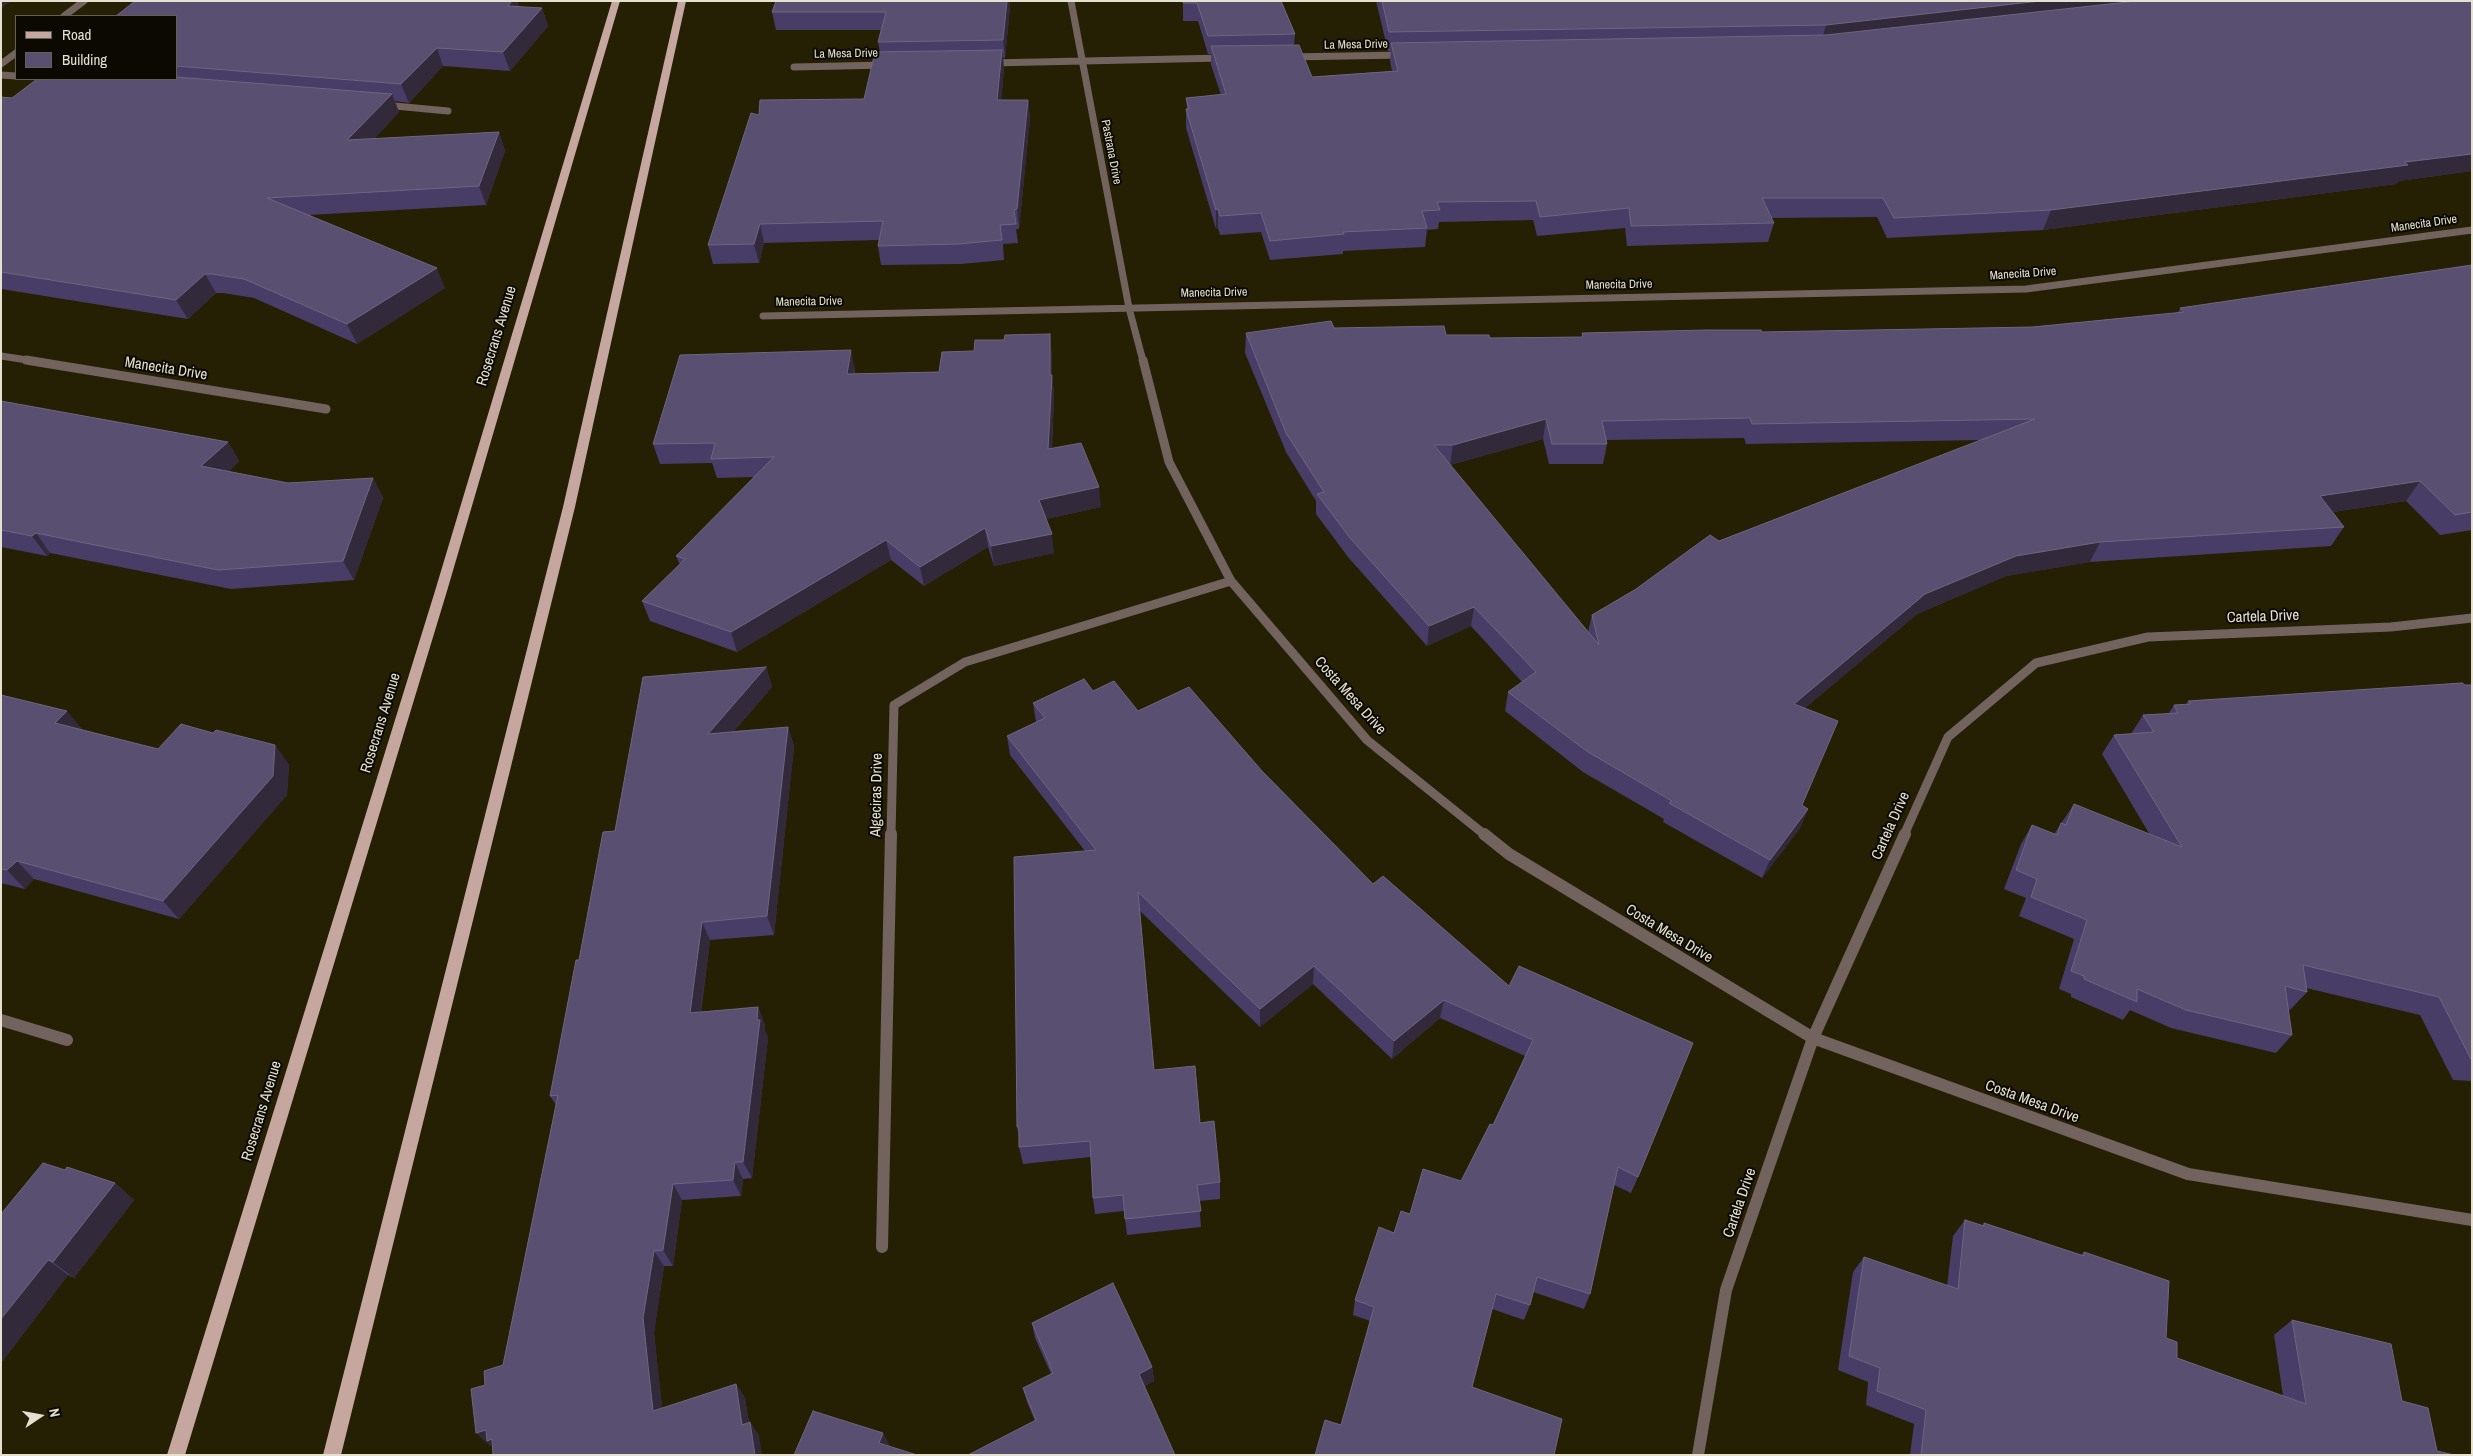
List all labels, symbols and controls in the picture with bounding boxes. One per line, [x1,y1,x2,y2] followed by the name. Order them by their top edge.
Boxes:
[15,15,178,80] legend
[62,24,91,45] text: Road
[1324,37,1388,53] street label: La Mesa Drive
[814,46,878,62] street label: La Mesa Drive
[62,49,107,70] text: Building
[1098,118,1124,186] street label: Pastrana Drive
[2390,212,2458,236] street label: Manecita Drive
[1989,264,2057,284] street label: Manecita Drive
[1586,277,1652,293] street label: Manecita Drive
[473,284,521,388] street label: Rosecrans Avenue
[1181,285,1247,301] street label: Manecita Drive
[776,294,842,310] street label: Manecita Drive
[123,354,209,384] street label: Manecita Drive
[2226,607,2300,627] street label: Cartela Drive
[1310,653,1390,739] street label: Costa Mesa Drive
[357,671,405,775] street label: Rosecrans Avenue
[867,753,887,837] street label: Algeciras Drive
[1868,789,1914,863] street label: Cartela Drive
[1622,901,1716,967] street label: Costa Mesa Drive
[238,1059,286,1163] street label: Rosecrans Avenue
[1983,1077,2081,1127] street label: Costa Mesa Drive
[1720,1166,1760,1240] street label: Cartela Drive
[15,1391,65,1441] north arrow
[45,1407,64,1419] text: N

